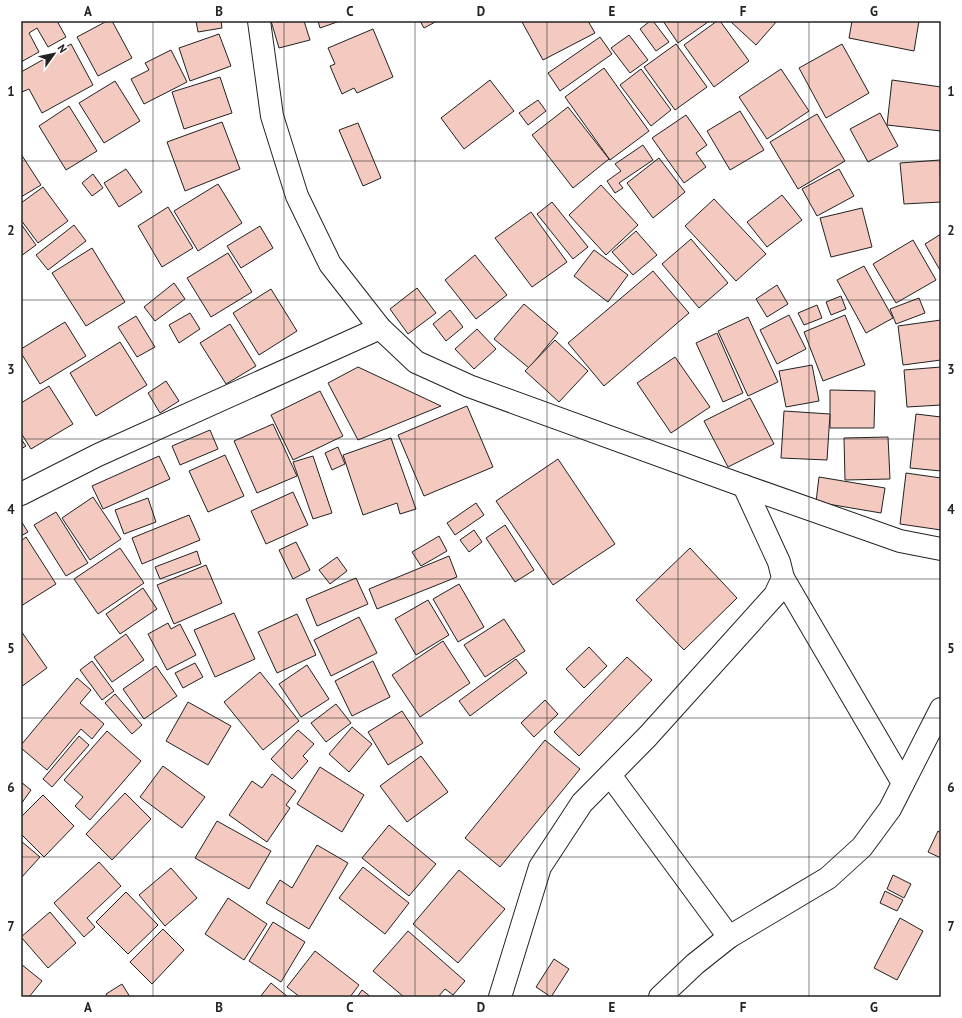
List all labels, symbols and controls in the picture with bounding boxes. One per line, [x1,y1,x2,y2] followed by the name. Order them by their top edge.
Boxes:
[84,3,92,20] text: A
[215,3,223,20] text: B
[346,3,354,20] text: C
[477,3,485,20] text: D
[609,3,616,20] text: E
[740,3,747,20] text: F
[870,3,878,20] text: G
[34,34,74,74] north arrow
[55,42,70,55] text: N
[7,83,15,100] text: 1
[947,83,955,100] text: 1
[7,222,15,239] text: 2
[947,222,955,239] text: 2
[7,361,15,378] text: 3
[947,361,955,378] text: 3
[7,501,15,518] text: 4
[947,501,955,518] text: 4
[7,640,15,657] text: 5
[947,640,955,657] text: 5
[7,779,15,796] text: 6
[947,779,955,796] text: 6
[7,918,15,935] text: 7
[947,918,955,935] text: 7
[84,999,92,1016] text: A
[215,999,223,1016] text: B
[346,999,354,1016] text: C
[477,999,485,1016] text: D
[609,999,616,1016] text: E
[740,999,747,1016] text: F
[870,999,878,1016] text: G

